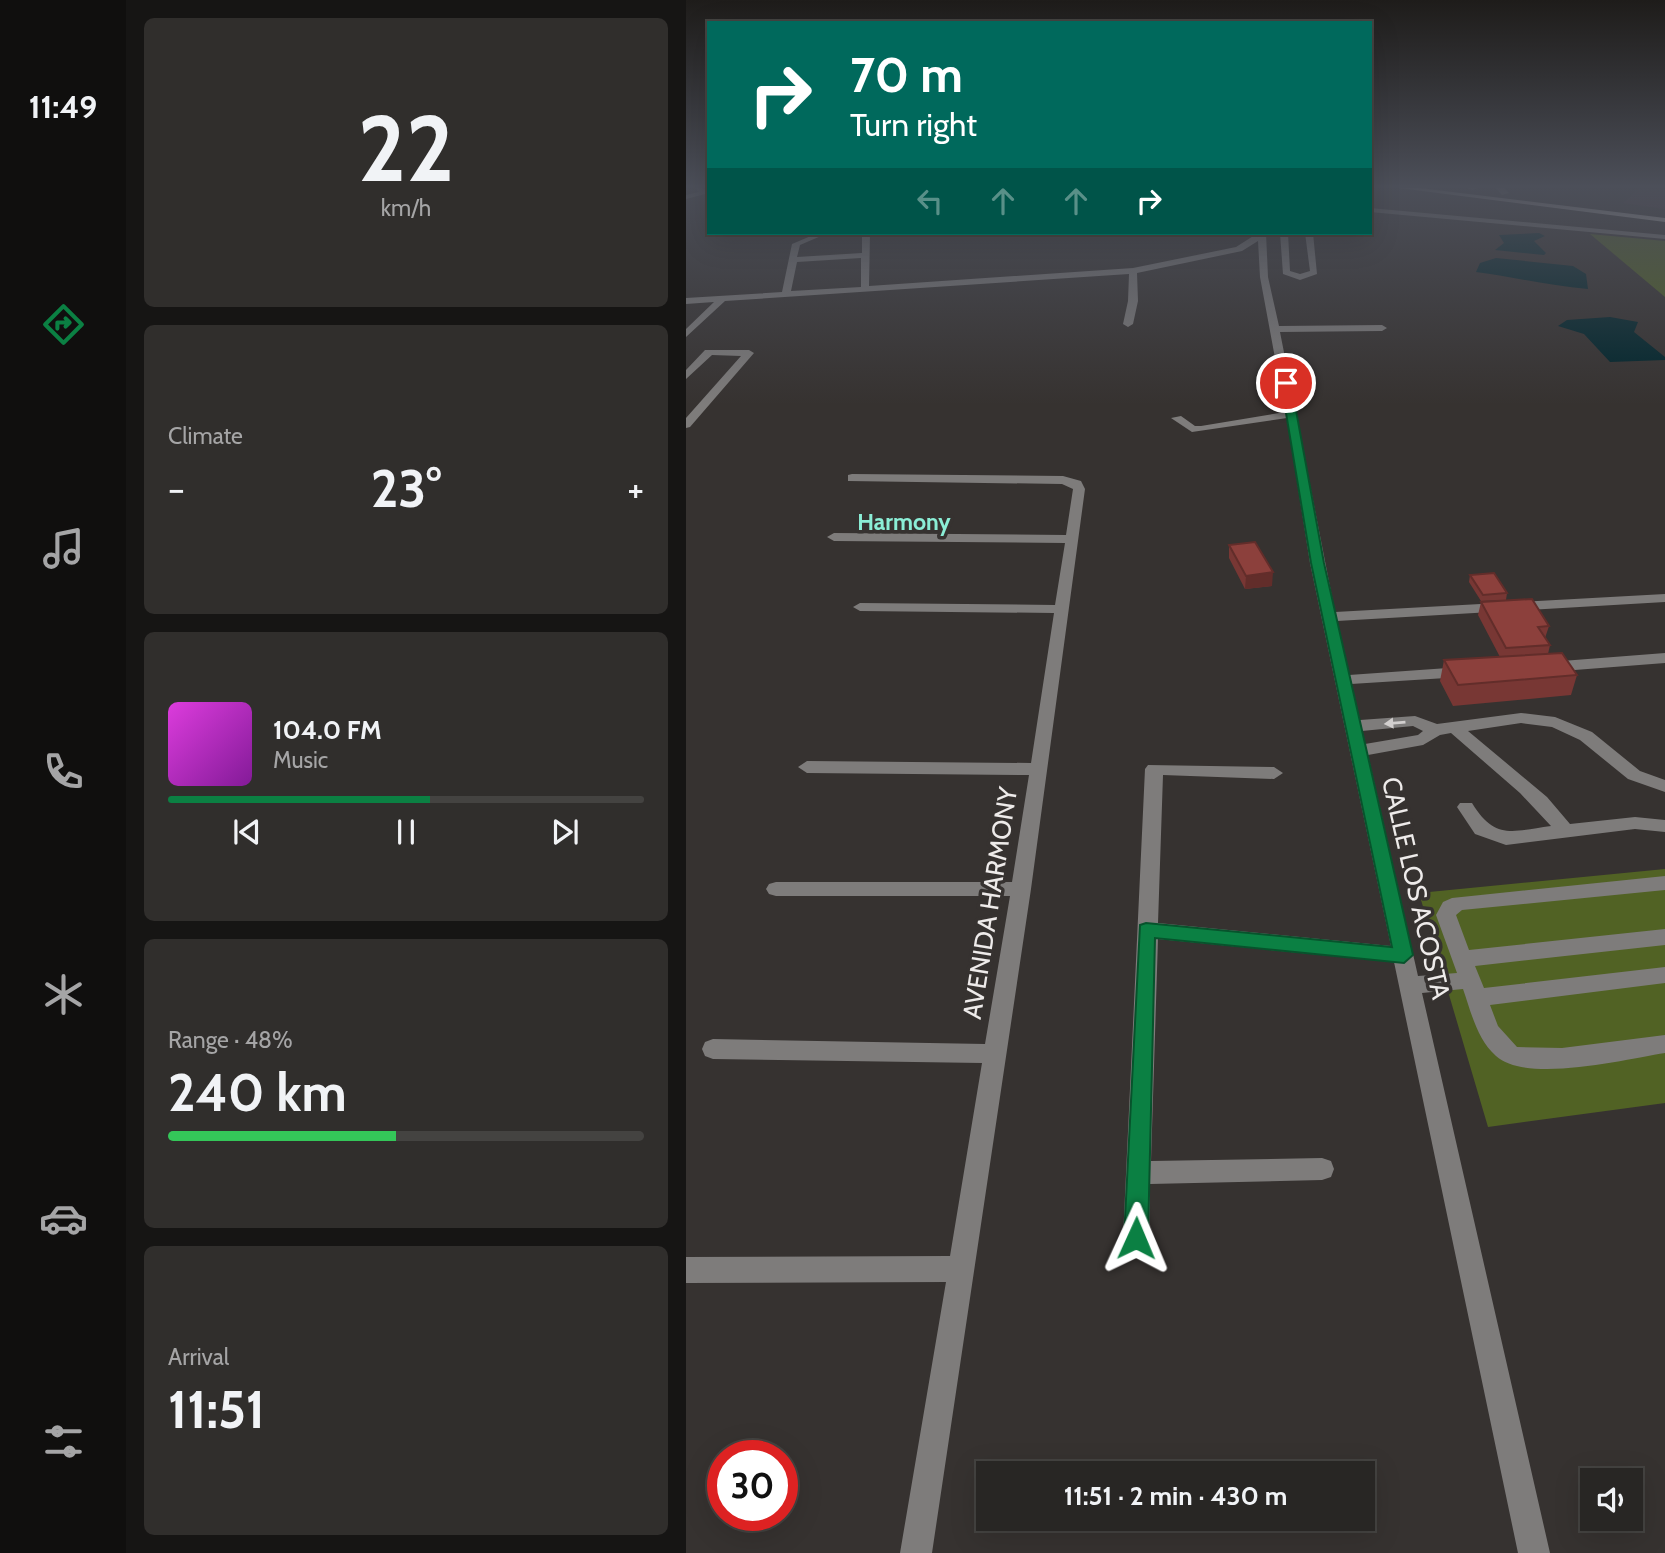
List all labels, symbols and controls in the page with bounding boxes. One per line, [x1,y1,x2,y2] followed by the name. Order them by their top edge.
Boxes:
[850,45,963,104] text: 70 m
[735,49,826,140] icon: right
[29,87,97,126] text: 11:49
[358,93,454,204] text: 22
[850,105,977,144] text: Turn right
[911,182,949,220] icon: left
[984,182,1022,220] icon: ahead
[1057,182,1095,220] icon: ahead
[1130,182,1168,220] icon: right
[381,194,431,222] text: km/h
[39,300,88,349] icon: directions
[1256,353,1316,413] pin
[1267,364,1305,402] icon: arrive
[168,422,243,450] text: Climate
[371,457,441,520] text: 23°
[168,465,185,512] text: −
[627,465,644,512] text: +
[857,508,951,536] district label: Harmony
[39,524,88,573] icon: music
[273,714,382,746] text: 104.0 FM
[1384,718,1406,729] one-way arrow
[273,746,328,774] text: Music
[39,747,88,796] icon: phone
[1375,774,1457,1002] street label: CALLE LOS ACOSTA
[956,784,1024,1021] street label: AVENIDA HARMONY
[228,813,266,851] icon: previous
[387,813,425,851] icon: pause
[546,813,584,851] icon: next
[39,970,88,1019] icon: climate
[168,1026,293,1054] text: Range · 48%
[168,1061,347,1124] text: 240 km
[39,1194,88,1243] icon: car
[1099,1201,1173,1275] position arrow
[168,1343,229,1371] text: Arrival
[168,1378,265,1441] text: 11:51
[39,1417,88,1466] icon: filters
[707,1440,798,1531] speed limit sign: 30
[1580,1468,1643,1531] map controls
[1580,1468,1643,1531] button: sound
[1064,1480,1287,1512] text: 11:51 · 2 min · 430 m

